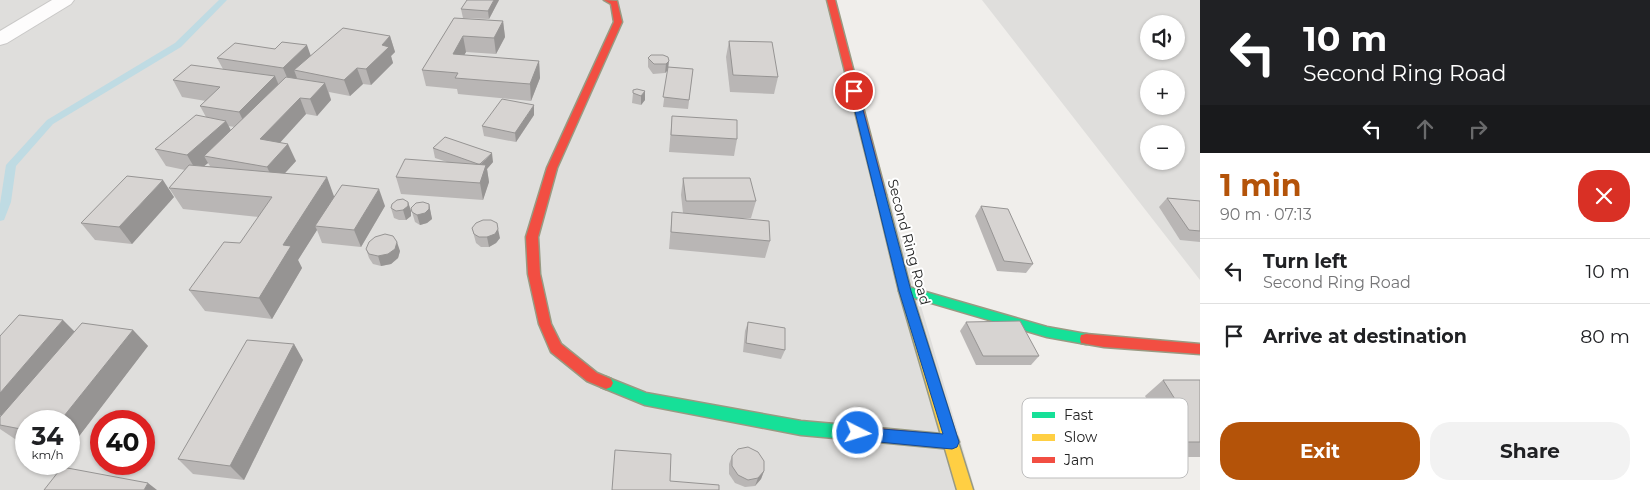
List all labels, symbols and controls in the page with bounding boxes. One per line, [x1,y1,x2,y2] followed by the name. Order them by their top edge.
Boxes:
[1140,15,1185,170] map controls
[1140,15,1185,60] button: sound
[1303,17,1387,60] text: 10 m
[1220,20,1285,85] icon: left
[1303,60,1506,87] text: Second Ring Road
[833,70,875,112] pin
[1140,70,1185,115] button: +
[840,77,868,105] icon: arrive
[1358,115,1386,143] icon: left
[1411,115,1439,143] icon: ahead
[1464,115,1492,143] icon: right
[1140,125,1185,170] button: −
[1220,167,1301,204] text: 1 min
[1578,170,1630,222] button: close
[884,177,934,307] street label: Second Ring Road
[1220,205,1312,224] text: 90 m · 07:13
[1263,250,1348,273] text: Turn left
[1220,257,1248,285] icon: left
[1585,260,1630,283] text: 10 m
[1263,273,1411,292] text: Second Ring Road
[1220,322,1248,350] icon: arrive
[1263,325,1467,348] text: Arrive at destination
[1580,325,1630,348] text: 80 m
[1022,398,1188,478] legend
[831,406,883,458] position arrow
[1064,406,1094,424] text: Fast
[90,410,155,475] speed limit sign: 40
[31,421,64,451] text: 34
[1220,422,1420,480] button: Exit
[1430,422,1630,480] button: Share
[1064,428,1098,446] text: Slow
[31,447,64,462] text: km/h
[1063,451,1094,469] text: Jam

